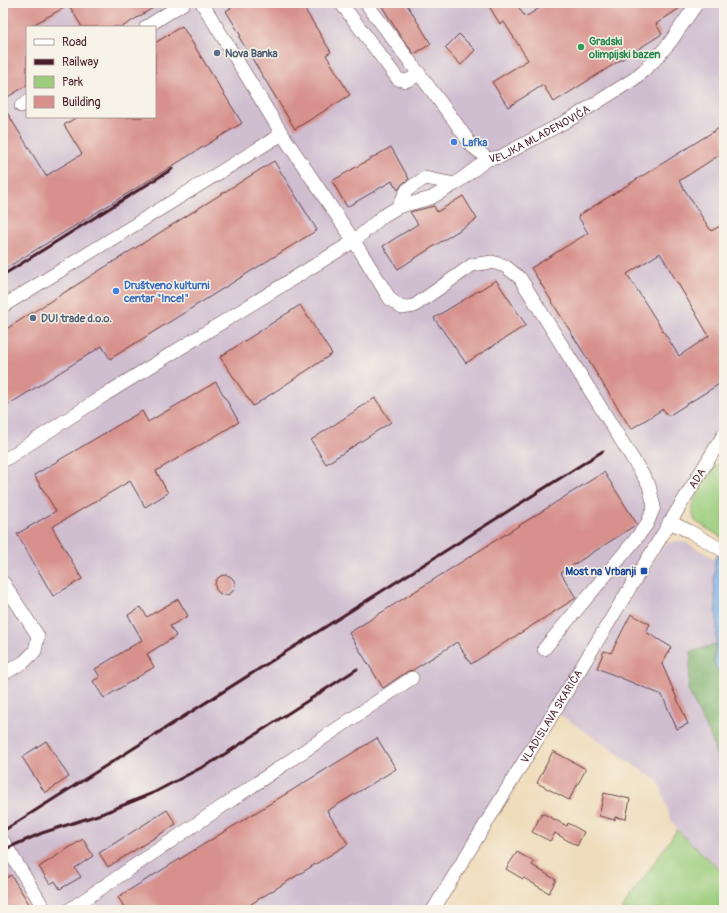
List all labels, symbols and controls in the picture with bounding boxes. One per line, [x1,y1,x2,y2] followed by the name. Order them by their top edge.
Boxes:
[26,26,156,118] legend
[62,35,87,50] text: Road
[588,35,660,61] place label: Gradski olimpijski bazen
[576,42,586,52] marker: Gradski olimpijski bazen
[225,47,278,60] place label: Nova Banka
[212,48,222,58] marker: Nova Banka
[62,55,98,70] text: Railway
[62,75,83,90] text: Park
[62,95,101,110] text: Building
[488,103,593,166] street label: VELJKA MLAĐENOVIĆA
[462,136,488,149] place label: Lafka
[449,137,459,147] marker: Lafka
[123,279,209,305] place label: Društveno kulturni centar "Incel"
[111,286,121,296] marker: Društveno kulturni centar "Incel"
[41,312,112,325] place label: DUI trade d.o.o.
[28,313,38,323] marker: DUI trade d.o.o.
[686,466,708,491] street label: ADA
[565,565,636,578] place label: Most na Vrbanji
[639,566,649,576] marker: Most na Vrbanji
[518,667,585,766] street label: VLADISLAVA SKARIĆA

